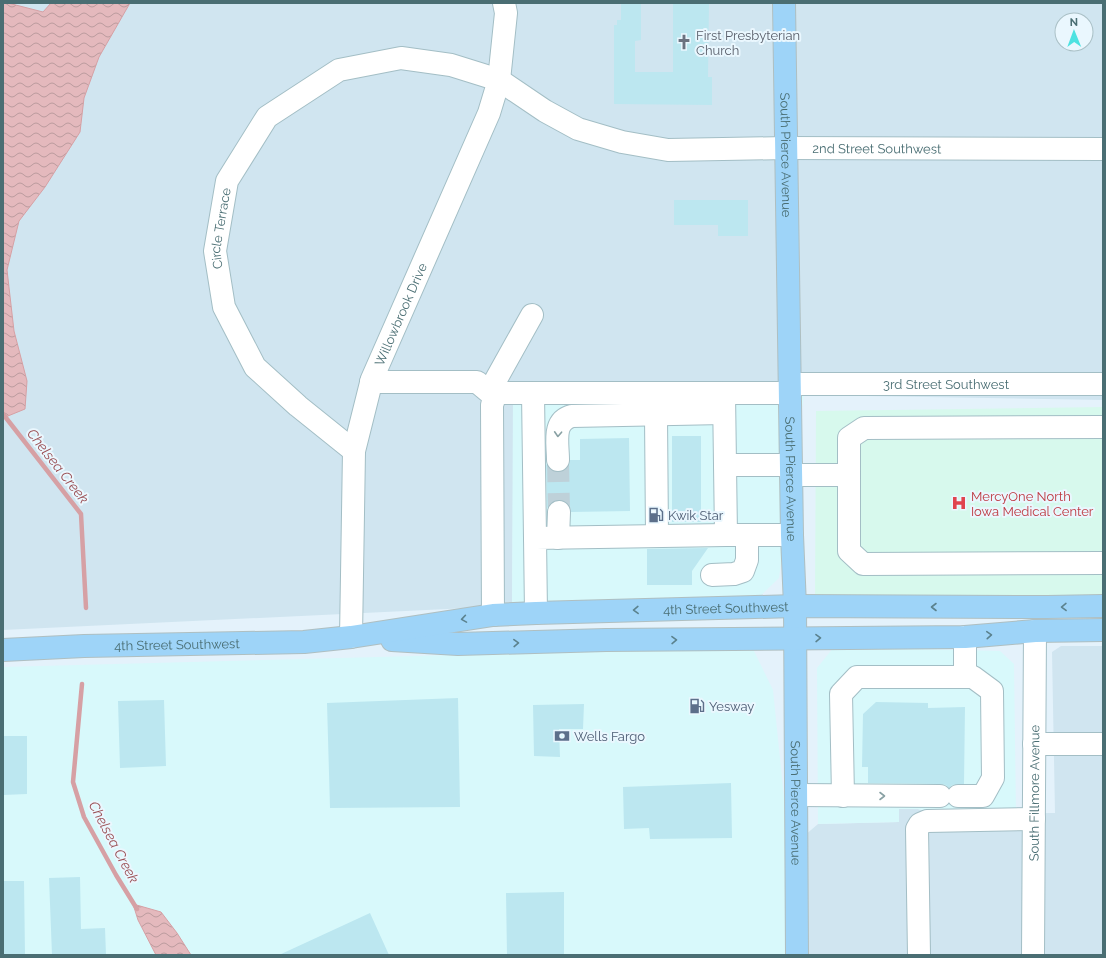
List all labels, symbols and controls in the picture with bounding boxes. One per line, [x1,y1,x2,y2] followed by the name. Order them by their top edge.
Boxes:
[1054,12,1094,52] north arrow
[1070,16,1078,29] text: N
[696,28,800,58] place label: First Presbyterian Church
[675,33,693,51] church icon: First Presbyterian Church
[778,92,795,218] street label: South Pierce Avenue
[812,141,942,156] street label: 2nd Street Southwest
[207,186,233,270] street label: Circle Terrace
[371,260,430,368] street label: Willowbrook Drive
[883,377,1010,392] street label: 3rd Street Southwest
[783,416,800,542] street label: South Pierce Avenue
[24,425,92,507] water label: Chelsea Creek
[554,431,563,437] one-way arrow
[971,489,1094,519] place label: MercyOne North Iowa Medical Center
[950,494,968,512] hospital icon: MercyOne North Iowa Medical Center
[647,506,665,524] fuel station icon: Kwik Star
[668,508,724,523] place label: Kwik Star
[663,599,789,617] street label: 4th Street Southwest
[931,603,937,611] one-way arrow
[1061,603,1067,611] one-way arrow
[633,606,639,615] one-way arrow
[461,614,468,623] one-way arrow
[986,630,992,639] one-way arrow
[815,634,821,642] one-way arrow
[114,636,240,653] street label: 4th Street Southwest
[671,636,677,644] one-way arrow
[513,639,519,647] one-way arrow
[688,697,706,715] fuel station icon: Yesway
[709,699,754,714] place label: Yesway
[1026,724,1042,861] street label: South Fillmore Avenue
[553,727,571,745] bank icon: Wells Fargo
[574,729,645,744] place label: Wells Fargo
[788,740,804,866] street label: South Pierce Avenue
[879,792,885,800] one-way arrow
[86,798,143,886] water label: Chelsea Creek

